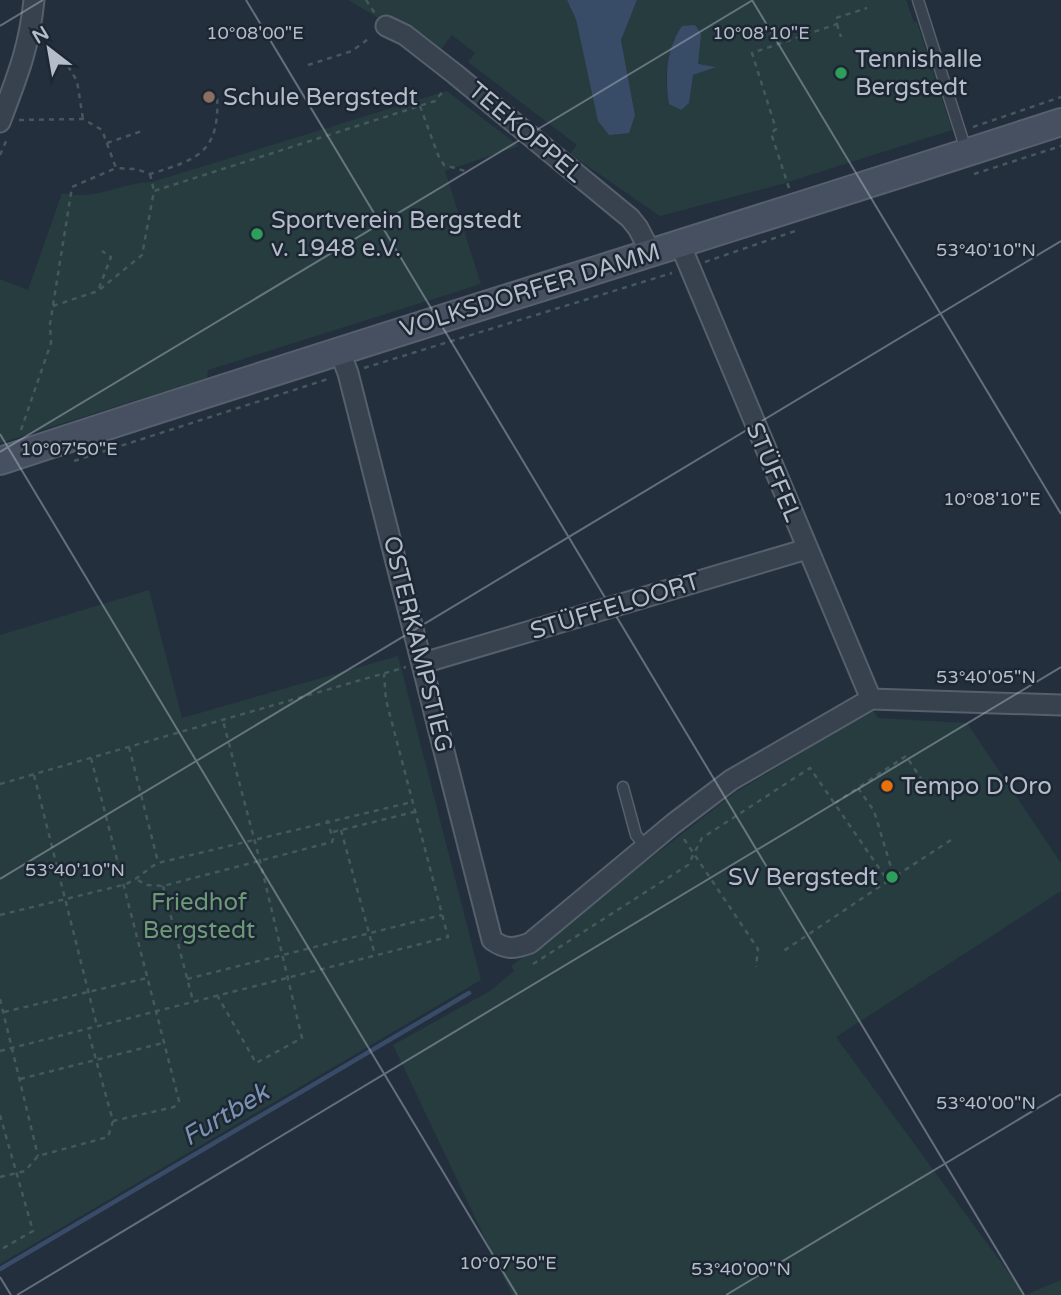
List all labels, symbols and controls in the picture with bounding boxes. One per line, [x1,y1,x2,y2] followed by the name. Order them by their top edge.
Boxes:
[14,14,84,84] north arrow
[29,22,53,49] text: N
[206,22,304,44] text: 10°08'00"E
[712,22,810,44] text: 10°08'10"E
[855,45,982,102] place label: Tennishalle Bergstedt
[833,65,849,81] marker: Tennishalle Bergstedt
[462,76,589,189] street label: TEEKOPPEL
[223,83,418,112] place label: Schule Bergstedt
[201,89,217,105] marker: Schule Bergstedt
[271,206,521,263] place label: Sportverein Bergstedt v. 1948 e.V.
[249,226,265,242] marker: Sportverein Bergstedt v. 1948 e.V.
[397,237,664,344] street label: VOLKSDORFER DAMM
[936,239,1036,261] text: 53°40'10"N
[740,418,807,526] street label: STÜFFEL
[20,438,118,460] text: 10°07'50"E
[943,488,1041,510] text: 10°08'10"E
[377,533,458,755] street label: OSTERKAMPSTIEG
[527,567,704,646] street label: STÜFFELOORT
[936,666,1036,688] text: 53°40'05"N
[901,772,1052,801] place label: Tempo D'Oro
[879,778,895,794] marker: Tempo D'Oro
[25,859,125,881] text: 53°40'10"N
[728,863,878,892] place label: SV Bergstedt
[884,869,900,885] marker: SV Bergstedt
[143,888,255,945] park label: Friedhof Bergstedt
[176,1076,276,1152] water label: Furtbek
[936,1092,1036,1114] text: 53°40'00"N
[459,1252,557,1274] text: 10°07'50"E
[691,1258,791,1280] text: 53°40'00"N

